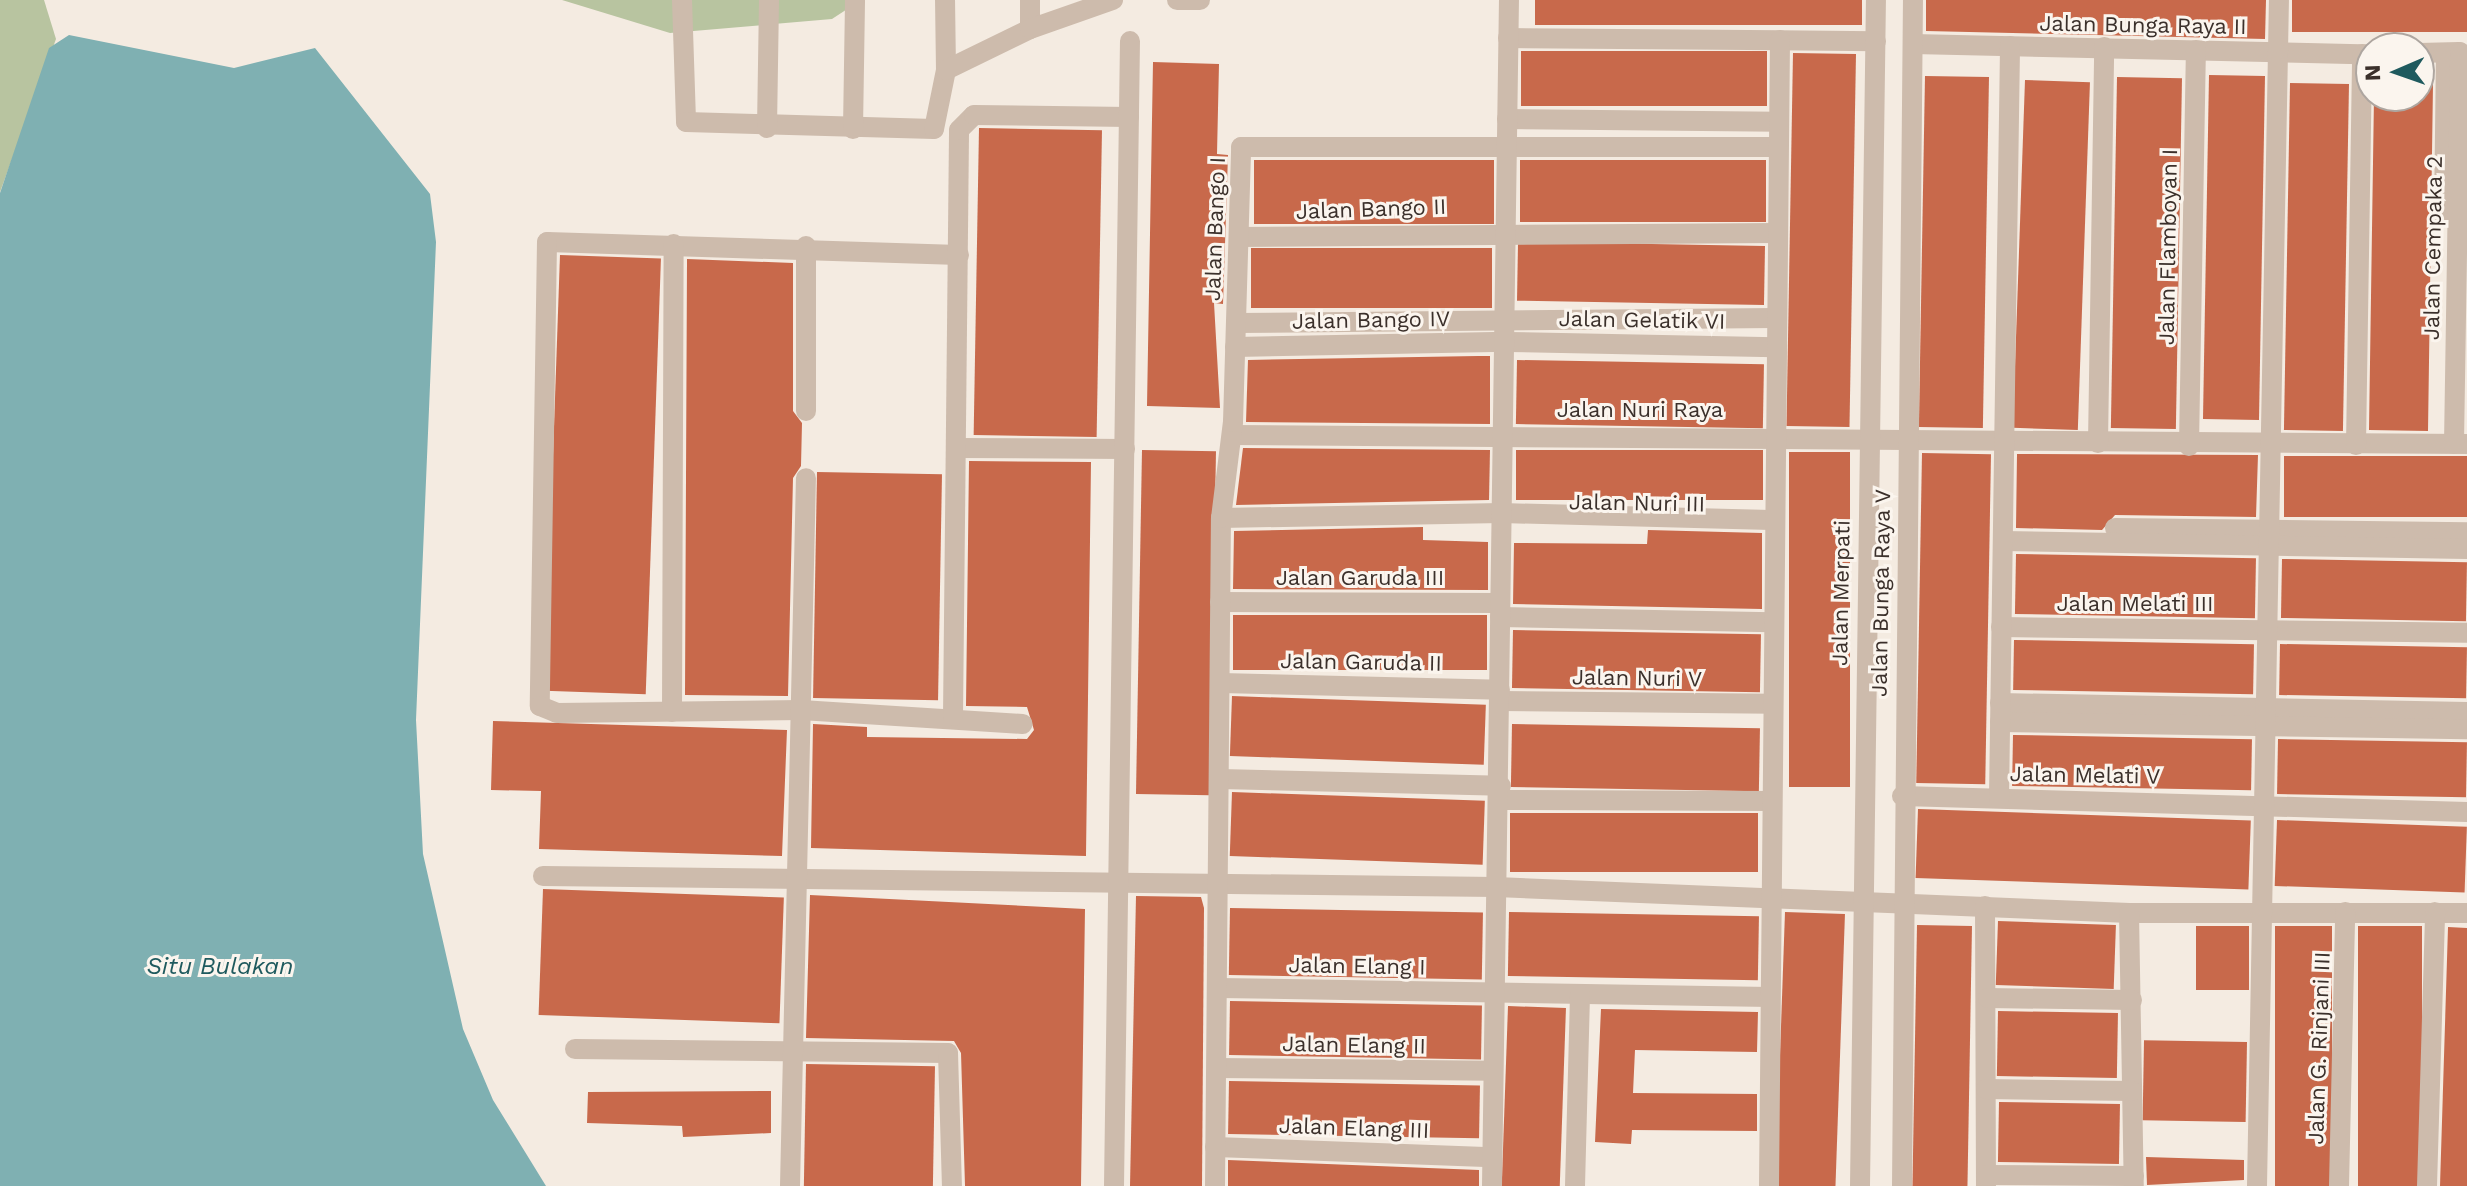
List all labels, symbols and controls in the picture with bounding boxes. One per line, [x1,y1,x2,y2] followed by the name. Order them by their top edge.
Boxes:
[2039,10,2247,40] street label: Jalan Bunga Raya II
[2355,32,2435,112] north arrow
[2360,64,2385,81] text: N
[2153,149,2183,345] street label: Jalan Flamboyan I
[2418,155,2448,341] street label: Jalan Cempaka 2
[1199,157,1231,301] street label: Jalan Bango I
[1295,193,1447,225] street label: Jalan Bango II
[1292,305,1450,335] street label: Jalan Bango IV
[1558,305,1726,335] street label: Jalan Gelatik VI
[1557,397,1723,423] street label: Jalan Nuri Raya
[1866,488,1896,698] street label: Jalan Bunga Raya V
[1569,489,1705,517] street label: Jalan Nuri III
[1827,520,1855,666] street label: Jalan Merpati
[1275,565,1445,591] street label: Jalan Garuda III
[2057,591,2213,617] street label: Jalan Melati III
[1280,647,1442,677] street label: Jalan Garuda II
[1571,664,1703,692] street label: Jalan Nuri V
[2009,760,2161,790] street label: Jalan Melati V
[2302,951,2336,1145] street label: Jalan G. Rinjani III
[1288,952,1426,980] street label: Jalan Elang I
[147,953,293,981] water label: Situ Bulakan
[1282,1031,1426,1059] street label: Jalan Elang II
[1278,1112,1430,1144] street label: Jalan Elang III

